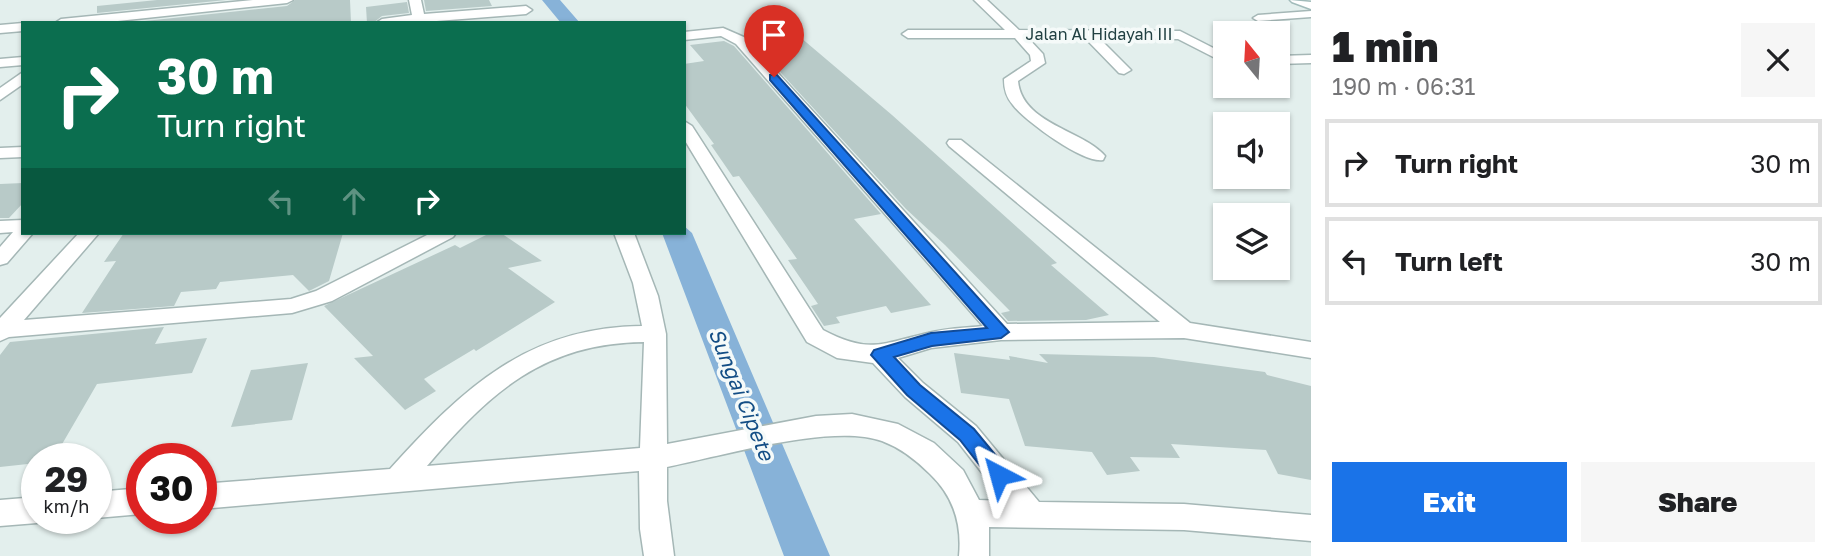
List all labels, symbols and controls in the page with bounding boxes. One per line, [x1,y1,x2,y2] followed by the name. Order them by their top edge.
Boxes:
[744,5,804,77] pin
[755,16,793,54] icon: arrive
[1213,21,1290,98] north arrow
[1213,21,1290,280] map controls
[1332,21,1439,71] text: 1 min
[1741,23,1815,97] button: close
[1026,24,1172,44] street label: Jalan Al Hidayah III
[157,46,274,105] text: 30 m
[42,49,133,140] icon: right
[1332,72,1476,100] text: 190 m · 06:31
[157,106,306,144] text: Turn right
[1213,112,1290,189] button: sound
[1336,144,1374,182] icon: right
[1395,148,1518,179] text: Turn right
[1750,148,1811,179] text: 30 m
[262,182,300,220] icon: left
[335,182,373,220] icon: ahead
[408,182,446,220] icon: right
[1213,203,1290,280] button: layers
[1336,242,1374,280] icon: left
[1395,246,1503,277] text: Turn left
[1750,246,1811,277] text: 30 m
[704,324,781,466] water label: Sungai Cipete
[962,438,1036,512] position arrow
[126,443,217,534] speed limit sign: 30
[45,458,88,500] text: 29
[1332,462,1567,542] button: Exit
[1581,462,1815,542] button: Share
[44,495,89,517] text: km/h

